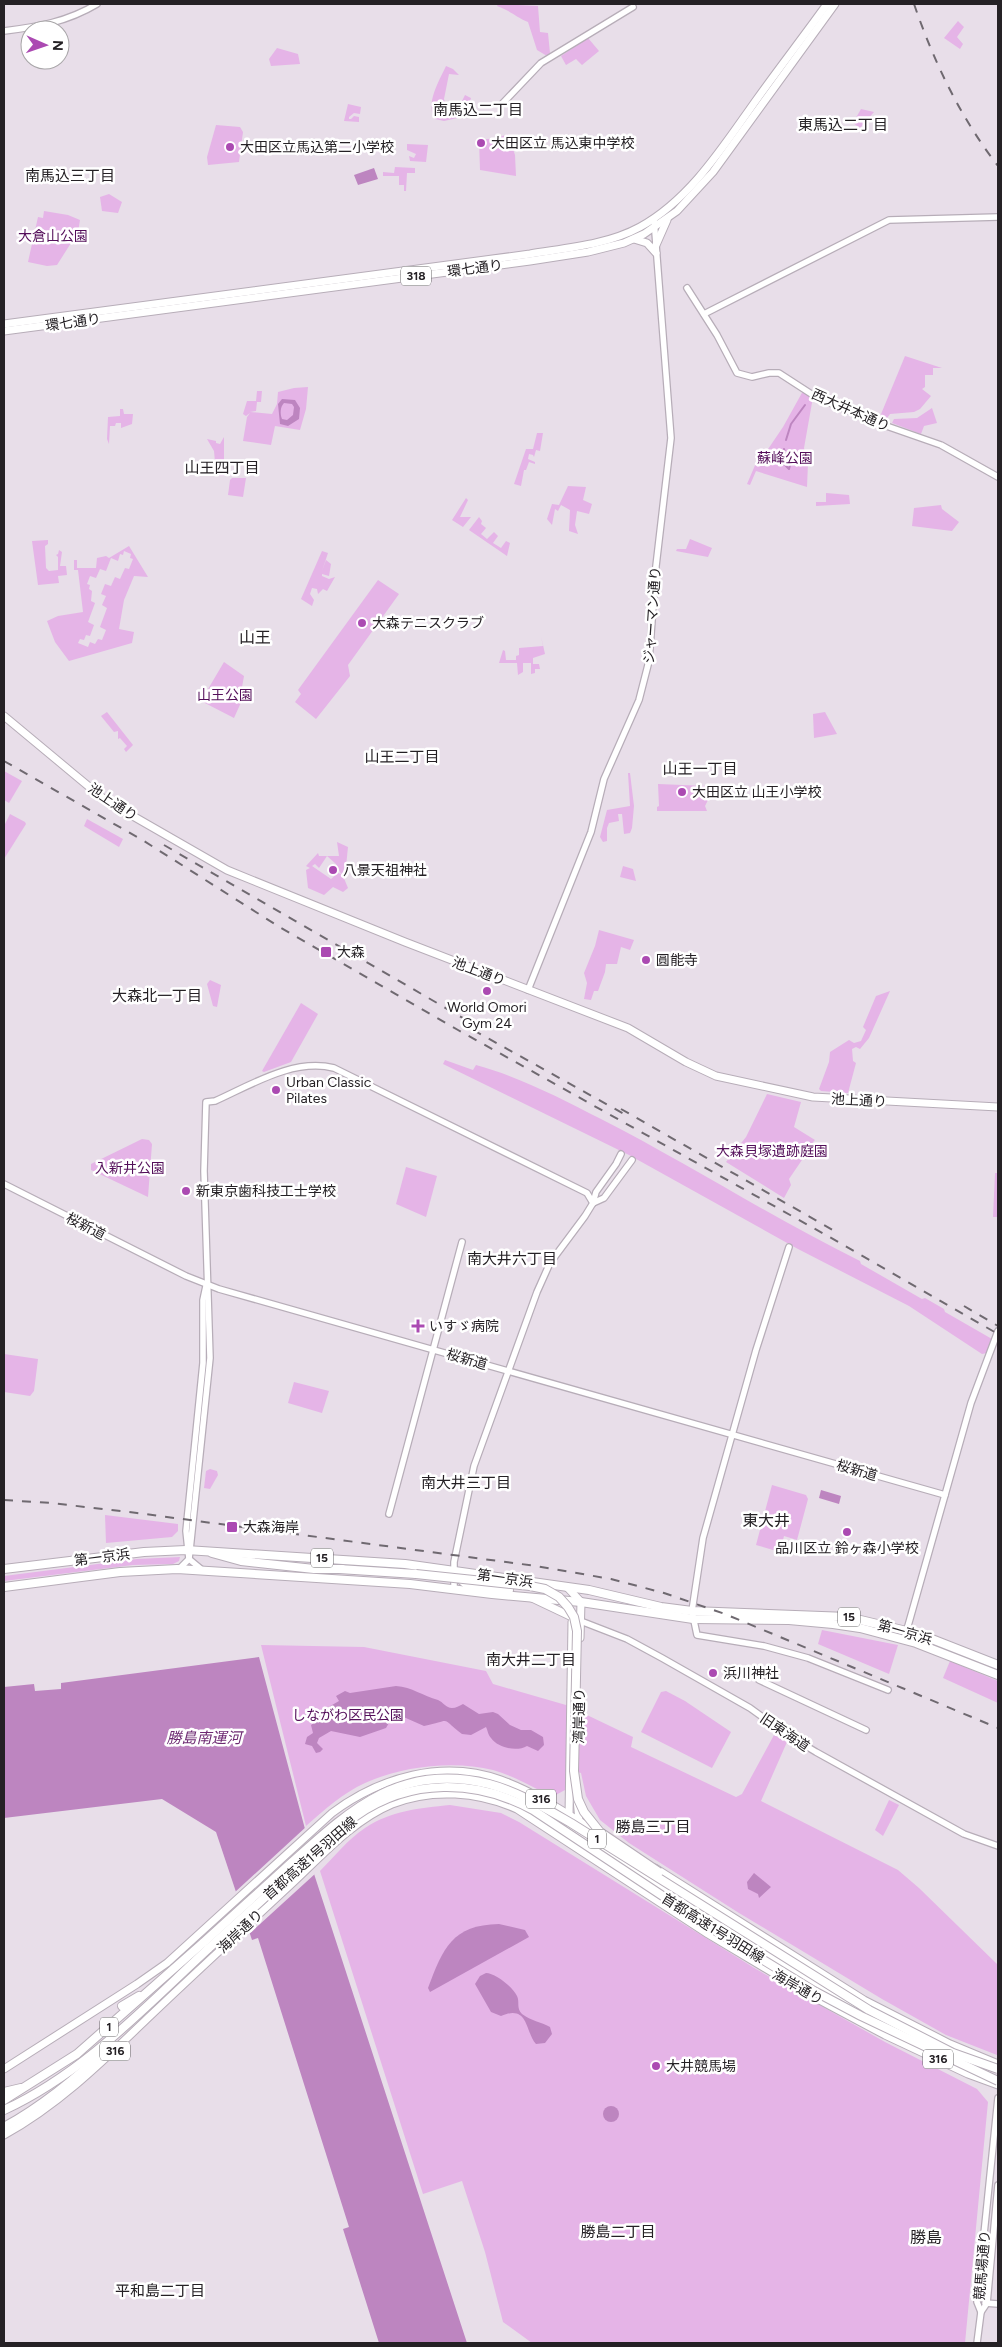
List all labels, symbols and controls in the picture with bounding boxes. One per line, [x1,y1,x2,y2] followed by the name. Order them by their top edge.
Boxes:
[20,20,70,70] north arrow
[49,40,66,51] text: N
[433,101,523,119] district label: 南馬込二丁目
[798,116,888,134] district label: 東馬込二丁目
[491,135,634,152] place label: 大田区立 馬込東中学校
[475,137,487,149] marker: 大田区立 馬込東中学校
[240,139,394,156] place label: 大田区立馬込第二小学校
[224,141,236,153] marker: 大田区立馬込第二小学校
[25,167,115,185] district label: 南馬込三丁目
[18,228,88,245] park label: 大倉山公園
[446,257,504,280] street label: 環七通り
[401,266,431,286] road number: 318
[44,310,102,335] street label: 環七通り
[809,386,893,435] street label: 西大井本通り
[757,450,813,467] park label: 蘇峰公園
[184,459,260,477] district label: 山王四丁目
[641,566,664,664] street label: ジャーマン通り
[372,615,484,632] place label: 大森テニスクラブ
[356,617,368,629] marker: 大森テニスクラブ
[239,628,271,647] district label: 山王
[197,687,253,704] park label: 山王公園
[364,748,440,766] district label: 山王二丁目
[662,760,738,778] district label: 山王一丁目
[85,780,141,825] street label: 池上通り
[692,784,821,801] place label: 大田区立 山王小学校
[676,786,688,798] marker: 大田区立 山王小学校
[343,862,427,879] place label: 八景天祖神社
[327,864,339,876] marker: 八景天祖神社
[337,944,365,961] place label: 大森
[319,945,333,959] marker: 大森
[656,952,698,969] place label: 圓能寺
[450,953,508,989] street label: 池上通り
[640,954,652,966] marker: 圓能寺
[481,985,493,997] marker: World Omori Gym 24
[112,987,202,1005] district label: 大森北一丁目
[447,999,527,1032] place label: World Omori Gym 24
[286,1074,372,1107] place label: Urban Classic Pilates
[270,1084,282,1096] marker: Urban Classic Pilates
[831,1091,887,1110] street label: 池上通り
[716,1143,828,1160] park label: 大森貝塚遺跡庭園
[95,1160,165,1177] park label: 入新井公園
[196,1183,336,1200] place label: 新東京歯科技工士学校
[180,1185,192,1197] marker: 新東京歯科技工士学校
[63,1209,108,1244] street label: 桜新道
[467,1250,557,1268] district label: 南大井六丁目
[429,1318,499,1335] place label: いすゞ病院
[411,1319,425,1333] marker: いすゞ病院
[444,1346,489,1373] street label: 桜新道
[834,1457,879,1484] street label: 桜新道
[421,1474,511,1492] district label: 南大井三丁目
[742,1511,790,1530] district label: 東大井
[243,1519,299,1536] place label: 大森海岸
[225,1520,239,1534] marker: 大森海岸
[841,1526,853,1538] marker: 品川区立 鈴ヶ森小学校
[775,1540,919,1557] place label: 品川区立 鈴ヶ森小学校
[73,1546,131,1569] street label: 第一京浜
[311,1549,333,1568] road number: 15
[476,1566,534,1591] street label: 第一京浜
[838,1608,860,1626] road number: 15
[876,1617,934,1648] street label: 第一京浜
[486,1651,576,1669] district label: 南大井二丁目
[723,1665,779,1682] place label: 浜川神社
[707,1667,719,1679] marker: 浜川神社
[571,1688,588,1744] street label: 湾岸通り
[292,1707,404,1724] park label: しながわ区民公園
[757,1710,813,1755] street label: 旧東海道
[166,1729,244,1747] water label: 勝島南運河
[526,1790,556,1808] road number: 316
[260,1813,360,1903] street label: 首都高速1号羽田線
[615,1818,691,1836] district label: 勝島三丁目
[588,1830,606,1848] road number: 1
[658,1890,767,1967] street label: 首都高速1号羽田線
[214,1906,267,1957] street label: 海岸通り
[769,1966,826,2009] street label: 海岸通り
[100,2018,118,2036] road number: 1
[100,2042,130,2060] road number: 316
[923,2050,953,2068] road number: 316
[666,2058,736,2075] place label: 大井競馬場
[650,2060,662,2072] marker: 大井競馬場
[580,2223,656,2241] district label: 勝島二丁目
[910,2228,942,2247] district label: 勝島
[971,2229,994,2301] street label: 競馬場通り
[115,2282,205,2300] district label: 平和島二丁目

